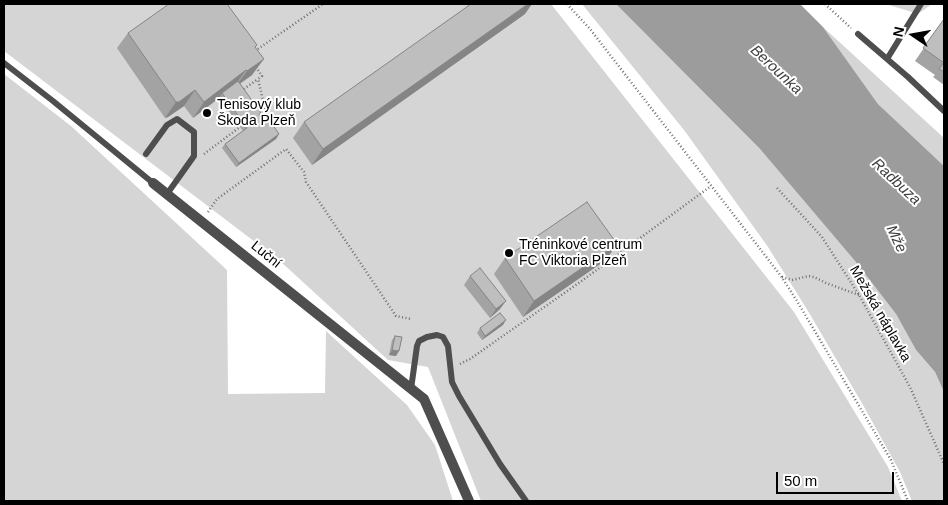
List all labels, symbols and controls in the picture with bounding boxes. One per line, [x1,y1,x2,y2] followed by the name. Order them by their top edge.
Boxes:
[888,10,938,60] north arrow
[889,25,907,38] text: N
[746,42,806,98] water label: Berounka
[217,97,301,130] place label: Tenisový klub Škoda Plzeň
[201,107,213,119] marker: Tenisový klub Škoda Plzeň
[868,155,924,209] water label: Radbuza
[882,222,910,256] water label: Mže
[519,237,642,270] place label: Tréninkové centrum FC Viktoria Plzeň
[247,238,285,272] street label: Luční
[503,247,515,259] marker: Tréninkové centrum FC Viktoria Plzeň
[846,263,914,365] street label: Mežská náplavka
[778,462,896,494] scale bar
[784,472,817,489] text: 50 m

